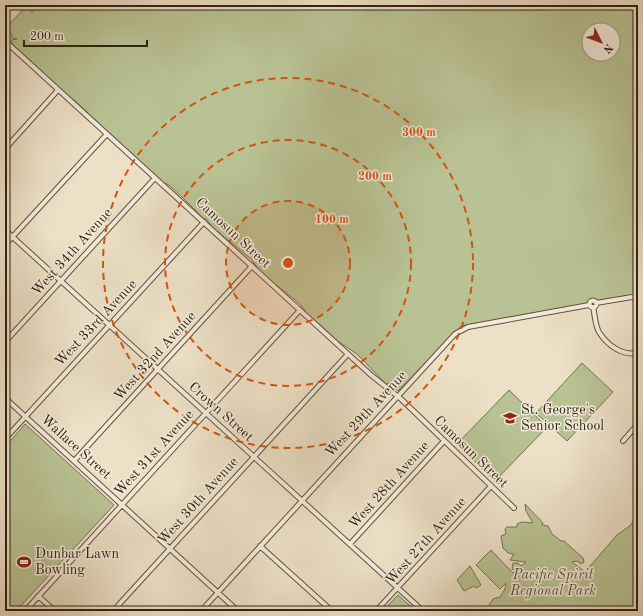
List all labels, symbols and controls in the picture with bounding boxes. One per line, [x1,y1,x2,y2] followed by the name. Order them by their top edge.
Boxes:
[24,22,147,48] scale bar
[581,22,621,62] north arrow
[30,31,64,43] text: 200 m
[600,41,614,55] text: N
[402,127,436,139] text: 300 m
[358,171,392,183] text: 200 m
[193,195,273,271] street label: Camosun Street
[29,206,115,298] street label: West 34th Avenue
[315,214,349,226] text: 100 m
[281,256,295,270] centre of rings
[52,277,140,369] street label: West 33rd Avenue
[112,309,198,403] street label: West 32nd Avenue
[323,368,409,460] street label: West 29th Avenue
[186,380,256,444] street label: Crown Street
[521,403,604,433] place label: St. George's Senior School
[112,407,196,499] street label: West 31st Avenue
[502,410,518,426] school or university icon: St. George's Senior School
[38,412,114,482] street label: Wallace Street
[431,413,511,491] street label: Camosun Street
[346,439,432,531] street label: West 28th Avenue
[155,455,241,547] street label: West 30th Avenue
[383,495,469,587] street label: West 27th Avenue
[35,547,120,577] place label: Dunbar Lawn Bowling
[16,554,32,570] sports icon: Dunbar Lawn Bowling
[509,568,596,599] park label: Pacific Spirit Regional Park

